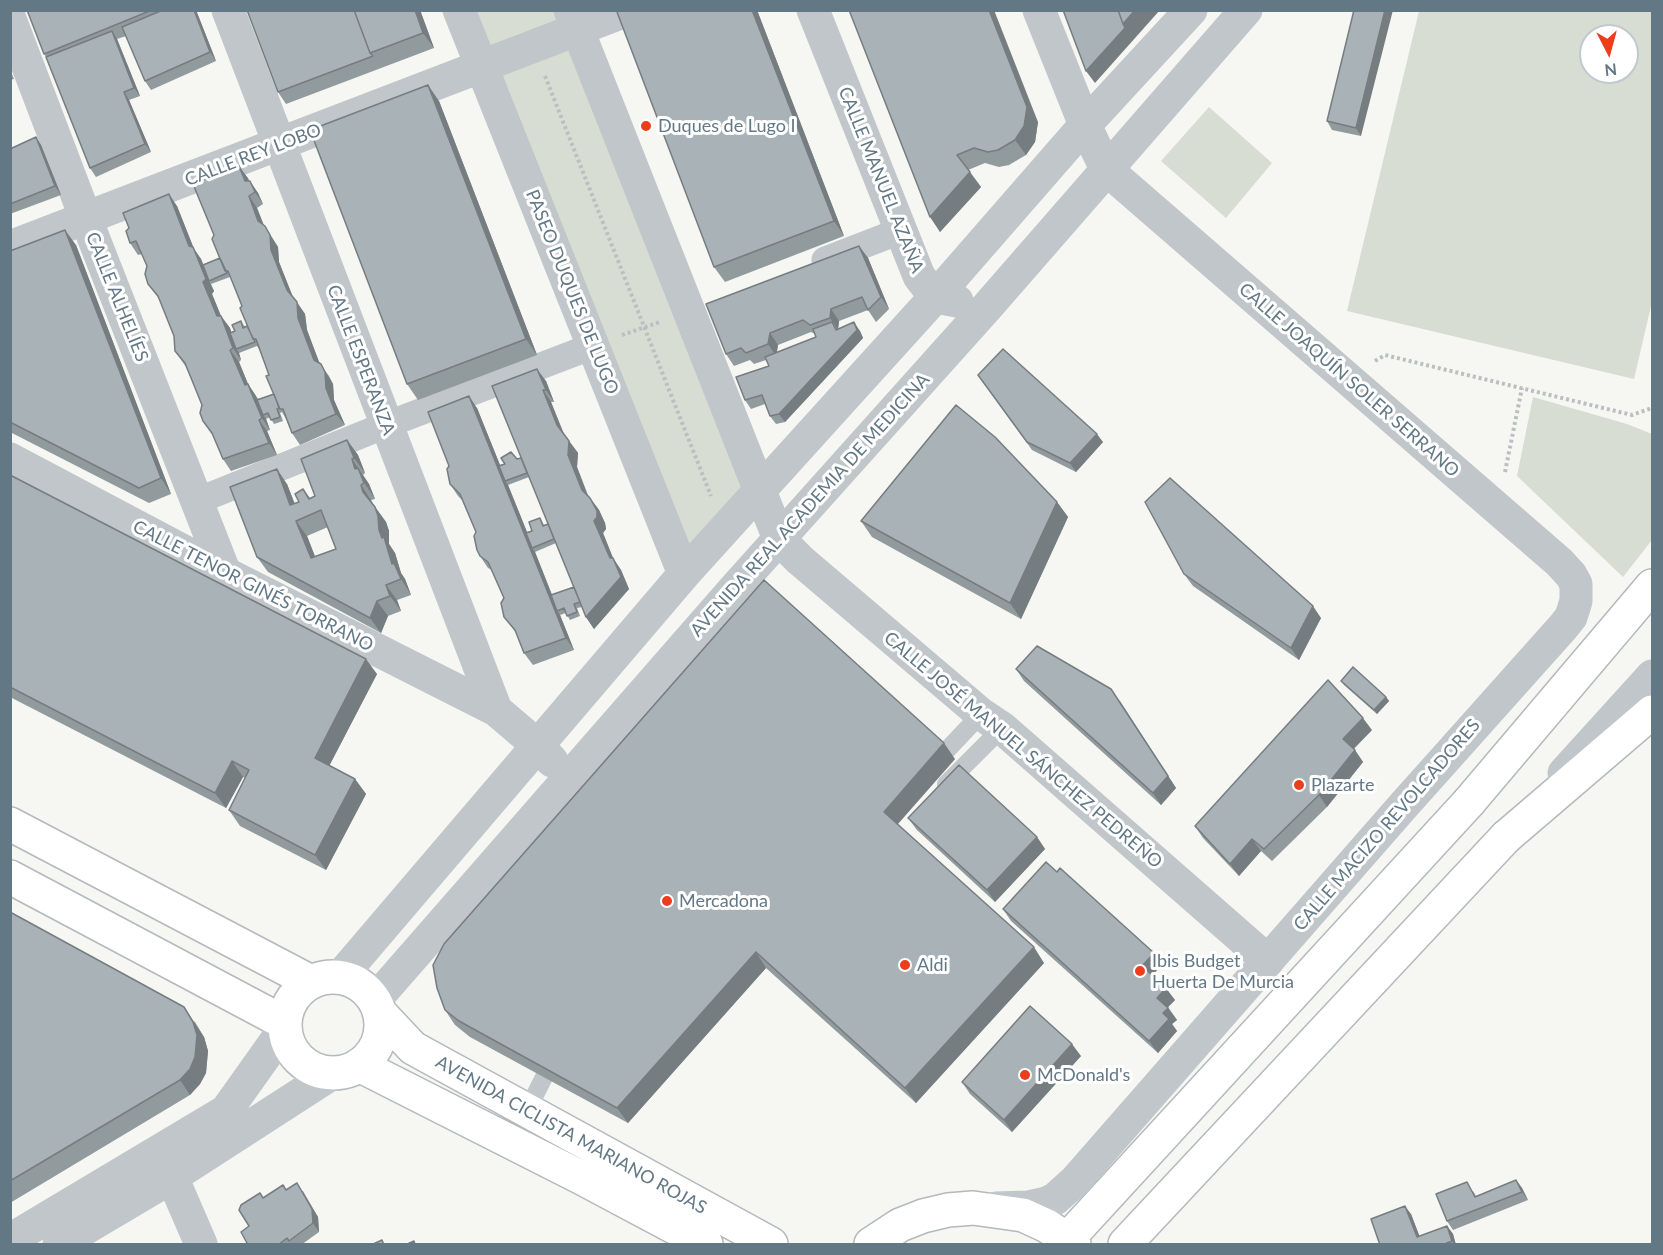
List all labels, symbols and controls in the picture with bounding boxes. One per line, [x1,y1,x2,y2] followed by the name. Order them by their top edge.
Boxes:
[1579,24,1639,84] north arrow
[1604,60,1618,81] text: N
[834,84,928,276] street label: CALLE MANUEL AZAÑA
[658,115,796,137] place label: Duques de Lugo I
[182,119,324,191] street label: CALLE REY LOBO
[639,119,653,133] marker: Duques de Lugo I
[521,187,623,397] street label: PASEO DUQUES DE LUGO
[81,229,153,365] street label: CALLE ALHELÍES
[1234,278,1464,482] street label: CALLE JOAQUÍN SOLER SERRANO
[322,282,400,438] street label: CALLE ESPERANZA
[686,369,934,641] street label: AVENIDA REAL ACADEMIA DE MEDICINA
[129,516,377,656] street label: CALLE TENOR GINÉS TORRANO
[880,627,1166,873] street label: CALLE JOSÉ MANUEL SÁNCHEZ PEDREÑO
[1289,715,1485,935] street label: CALLE MACIZO REVOLCADORES
[1311,774,1374,796] place label: Plazarte
[1292,778,1306,792] marker: Plazarte
[679,890,768,912] place label: Mercadona
[660,894,674,908] marker: Mercadona
[1152,950,1294,992] place label: Ibis Budget Huerta De Murcia
[917,954,948,976] place label: Aldi
[898,958,912,972] marker: Aldi
[1133,964,1147,978] marker: Ibis Budget Huerta De Murcia
[432,1051,710,1219] street label: AVENIDA CICLISTA MARIANO ROJAS
[1037,1064,1130,1086] place label: McDonald's
[1018,1068,1032,1082] marker: McDonald's

